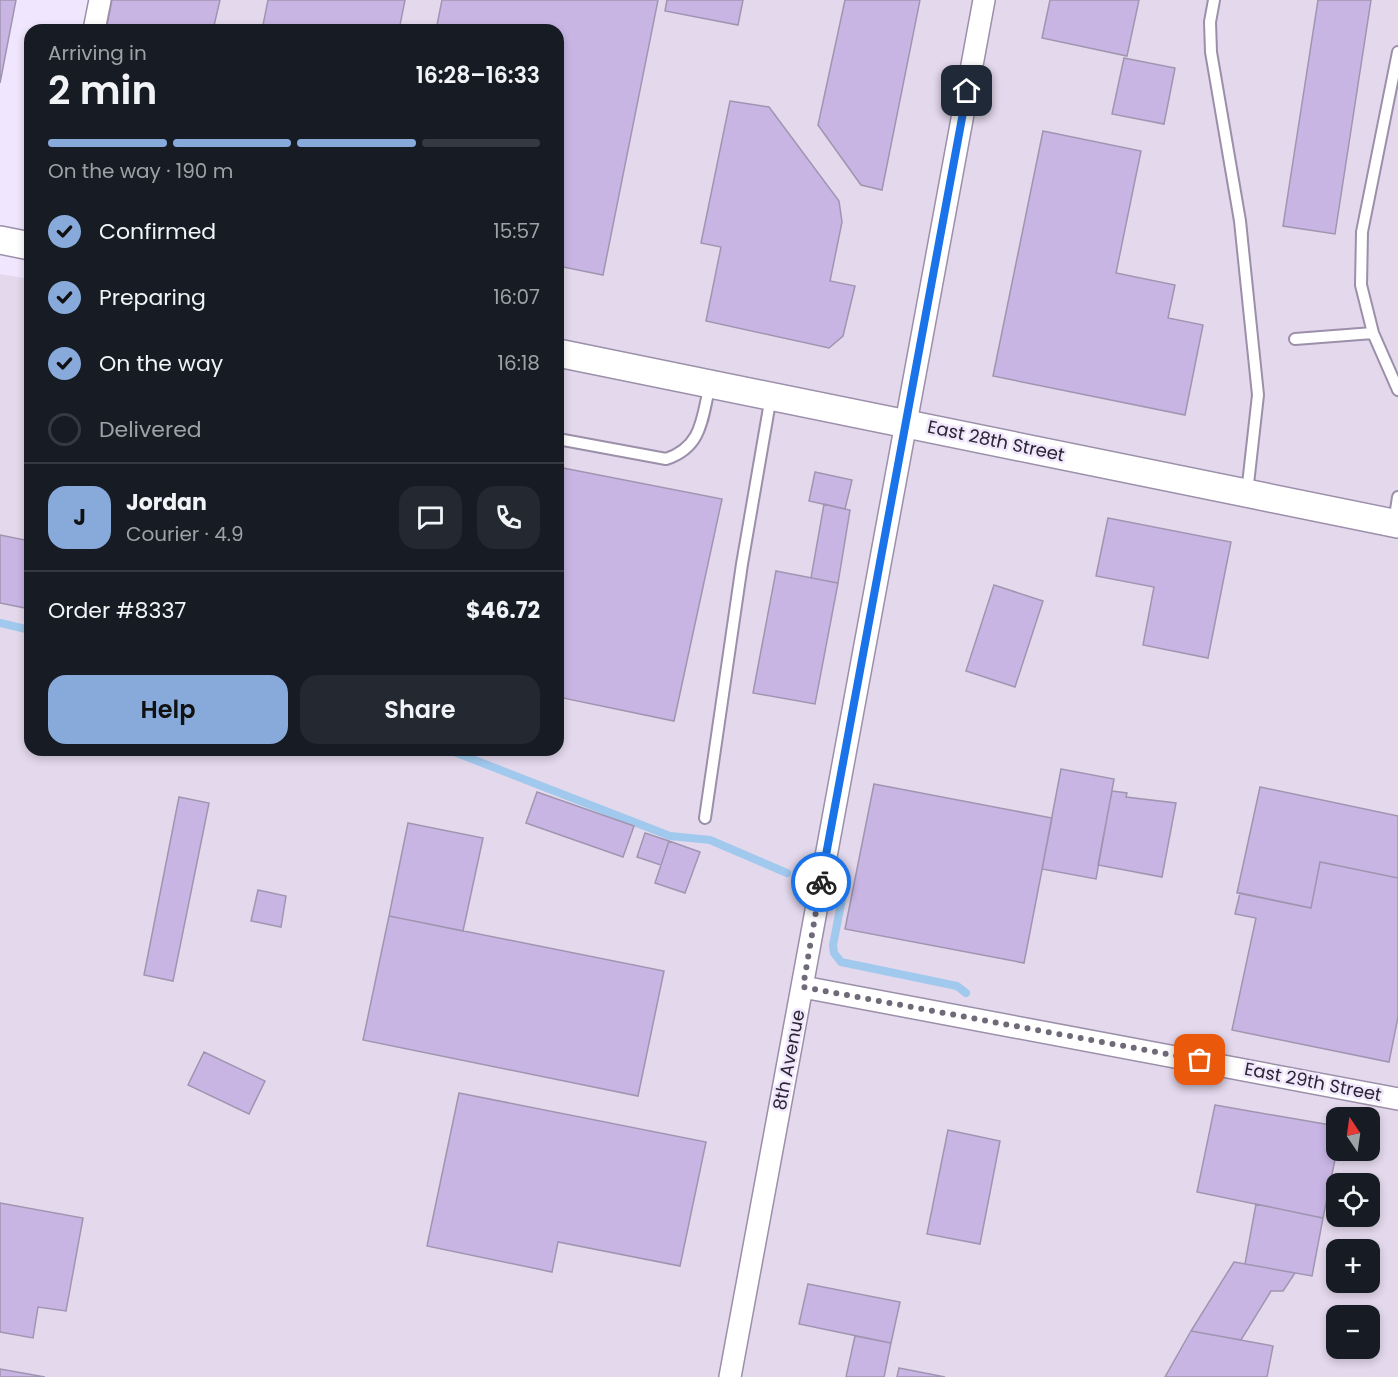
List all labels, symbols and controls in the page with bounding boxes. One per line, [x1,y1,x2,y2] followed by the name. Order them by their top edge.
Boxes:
[48,39,147,67] text: Arriving in
[416,60,540,91] text: 16:28–16:33
[48,63,157,118] text: 2 min
[941,65,992,116] pin
[950,74,983,107] icon: home
[48,157,233,185] text: On the way · 190 m
[48,215,81,248] icon: check
[99,216,216,247] text: Confirmed
[493,217,540,245] text: 15:57
[48,281,81,314] icon: check
[99,282,206,313] text: Preparing
[493,283,540,311] text: 16:07
[48,347,81,380] icon: check
[99,348,223,379] text: On the way
[498,349,540,377] text: 16:18
[99,414,202,445] text: Delivered
[925,414,1067,467] street label: East 28th Street
[399,486,462,549] button: chat
[477,486,540,549] button: phone
[126,487,207,518] text: Jordan
[73,502,86,533] text: J
[126,520,244,548] text: Courier · 4.9
[48,595,186,626] text: Order #8337
[466,595,540,626] text: $46.72
[48,675,288,744] button: Help
[300,675,540,744] button: Share
[791,852,851,912] courier
[805,866,838,899] icon: bike
[767,1008,810,1112] street label: 8th Avenue
[1174,1034,1225,1085] pin
[1183,1043,1216,1076] icon: bag
[1242,1056,1384,1107] street label: East 29th Street
[1326,1107,1380,1161] north arrow
[1326,1107,1380,1359] map controls
[1326,1173,1380,1227] button: locate
[1326,1239,1380,1293] button: +
[1326,1305,1380,1359] button: −

